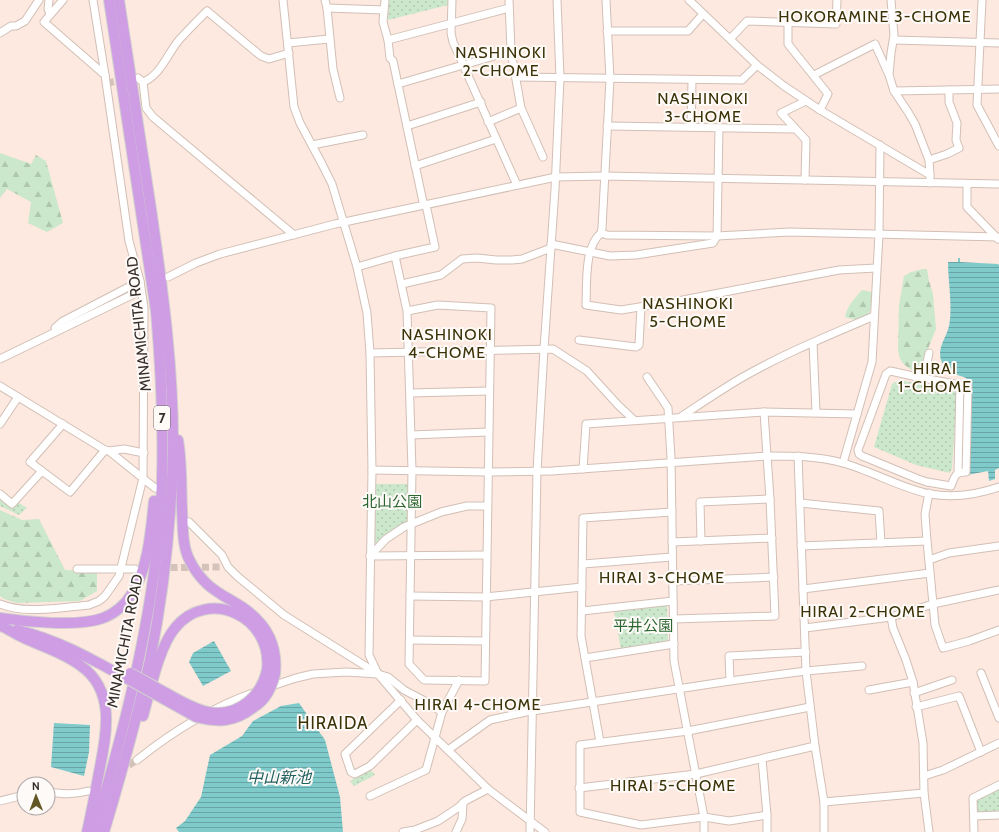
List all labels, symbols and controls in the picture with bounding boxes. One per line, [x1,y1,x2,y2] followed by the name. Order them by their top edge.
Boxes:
[778,7,972,26] district label: HOKORAMINE 3-CHOME
[455,43,547,80] district label: NASHINOKI 2-CHOME
[657,89,749,126] district label: NASHINOKI 3-CHOME
[123,255,155,392] street label: MINAMICHITA ROAD
[642,294,734,331] district label: NASHINOKI 5-CHOME
[401,325,493,362] district label: NASHINOKI 4-CHOME
[898,359,972,396] district label: HIRAI 1-CHOME
[154,406,170,430] road number: 7
[362,493,422,511] park label: 北山公園
[599,568,725,587] district label: HIRAI 3-CHOME
[103,573,147,709] street label: MINAMICHITA ROAD
[800,602,926,621] district label: HIRAI 2-CHOME
[613,617,673,635] park label: 平井公園
[415,695,541,714] district label: HIRAI 4-CHOME
[297,713,369,733] district label: HIRAIDA
[247,768,313,787] water label: 中山新池
[16,776,56,816] north arrow
[610,776,736,795] district label: HIRAI 5-CHOME
[32,779,40,793] text: N

